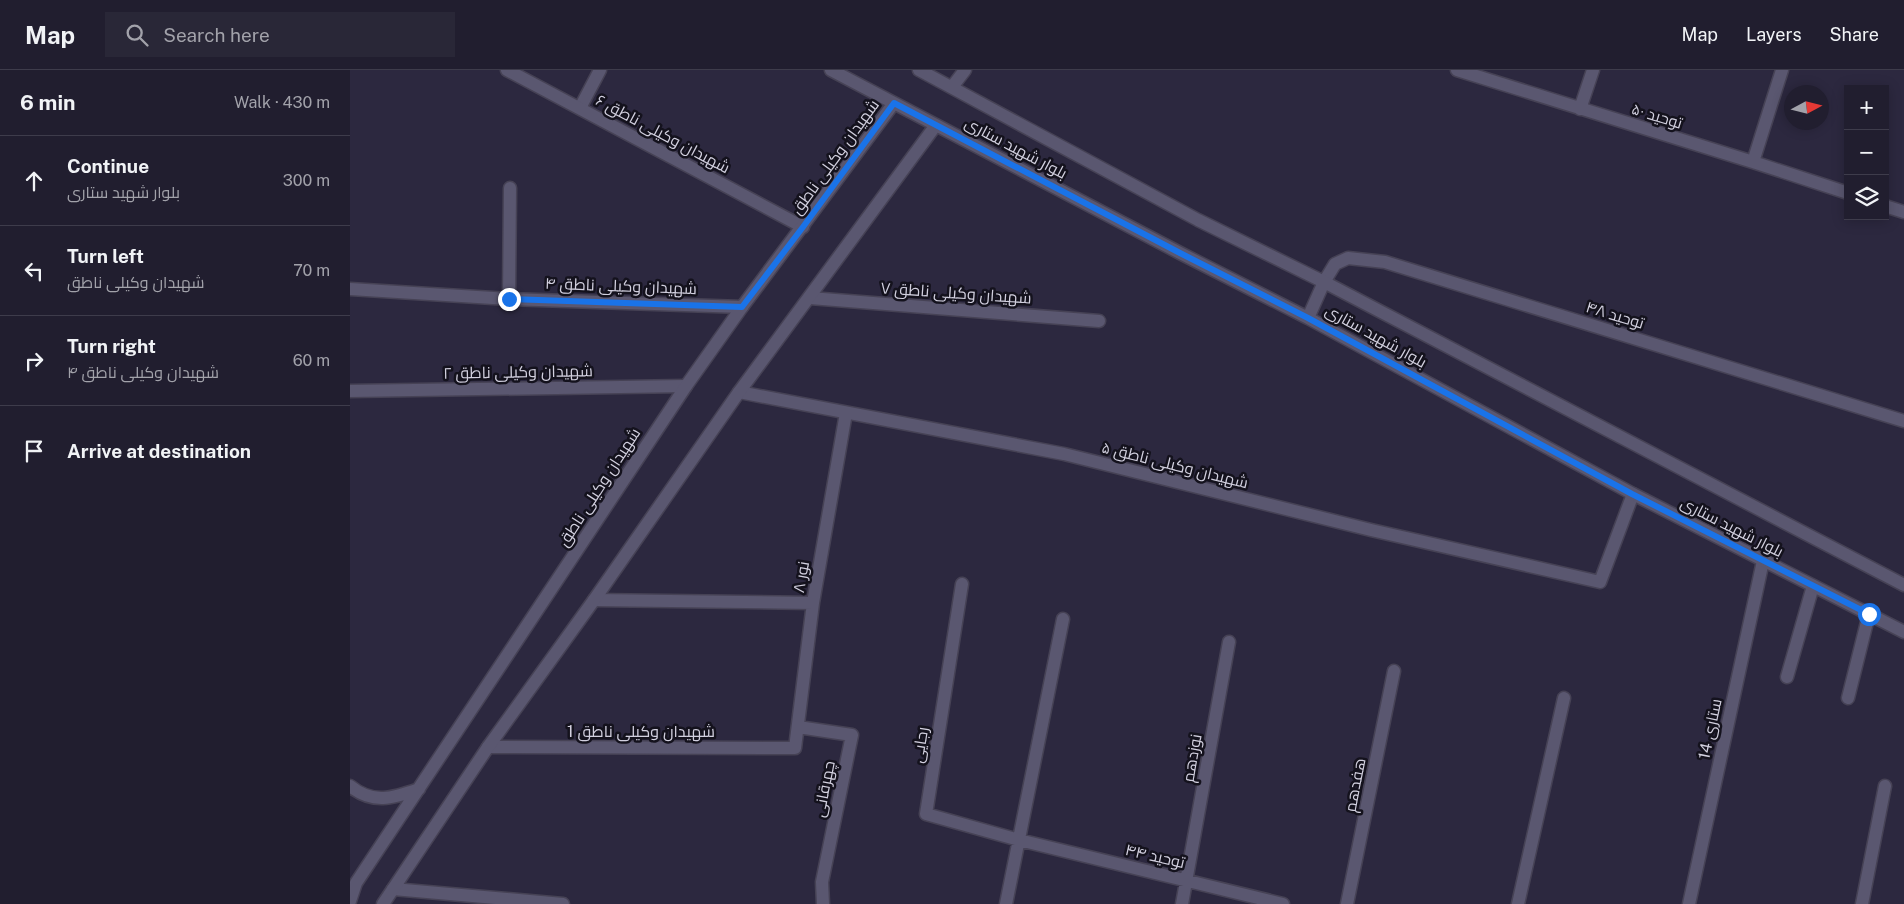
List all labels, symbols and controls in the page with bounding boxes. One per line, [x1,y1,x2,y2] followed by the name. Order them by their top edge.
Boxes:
[105,12,455,57] search box
[25,21,75,49] text: Map
[123,21,151,49] icon: search
[163,24,270,46] text: Search here
[1682,24,1718,45] text: Map
[1746,24,1802,45] text: Layers
[1830,24,1879,45] text: Share
[1784,85,1829,130] north arrow
[1844,85,1889,220] map controls
[1844,85,1889,130] button: +
[20,90,76,115] text: 6 min
[592,91,733,178] street label: شهیدان وکیلی ناطق ۶
[234,93,330,112] text: Walk · 430 m
[787,96,884,219] street label: شهیدان وکیلی ناطق
[1629,99,1685,133] street label: توحید ۵۰
[961,113,1070,184] street label: بلوار شهید ستاری
[1844,130,1889,175] button: −
[67,155,149,177] text: Continue
[20,167,48,195] icon: ahead
[283,171,330,190] text: 300 m
[1844,175,1889,220] button: layers
[67,183,180,202] text: بلوار شهید ستاری
[67,245,144,267] text: Turn left
[20,257,48,285] icon: left
[293,261,330,280] text: 70 m
[67,273,204,292] text: شهیدان وکیلی ناطق
[545,274,697,299] street label: شهیدان وکیلی ناطق ۴
[880,278,1032,309] street label: شهیدان وکیلی ناطق ۷
[498,288,521,311] route end
[1583,297,1647,333] street label: توحید ۴۸
[1322,300,1430,373] street label: بلوار شهید ستاری
[67,335,156,357] text: Turn right
[20,347,48,375] icon: right
[293,351,330,370] text: 60 m
[443,361,593,384] street label: شهیدان وکیلی ناطق ٢
[67,363,219,382] text: شهیدان وکیلی ناطق ۴
[554,424,645,550] street label: شهیدان وکیلی ناطق
[20,437,48,465] icon: arrive
[1100,438,1250,493] street label: شهیدان وکیلی ناطق ۵
[67,440,251,462] text: Arrive at destination
[1677,493,1787,562] street label: بلوار شهید ستاری
[789,560,813,594] street label: نور ۸
[1858,603,1881,626] route start
[1694,697,1727,761] street label: ستاری 14
[567,722,715,742] street label: شهیدان وکیلی ناطق 1
[908,726,933,765] street label: رجایی
[1178,732,1208,784] street label: نوزدهم
[1340,756,1372,814] street label: هفدهم
[809,759,841,819] street label: چهرقانی
[1123,840,1187,872] street label: توحید ۴۴

